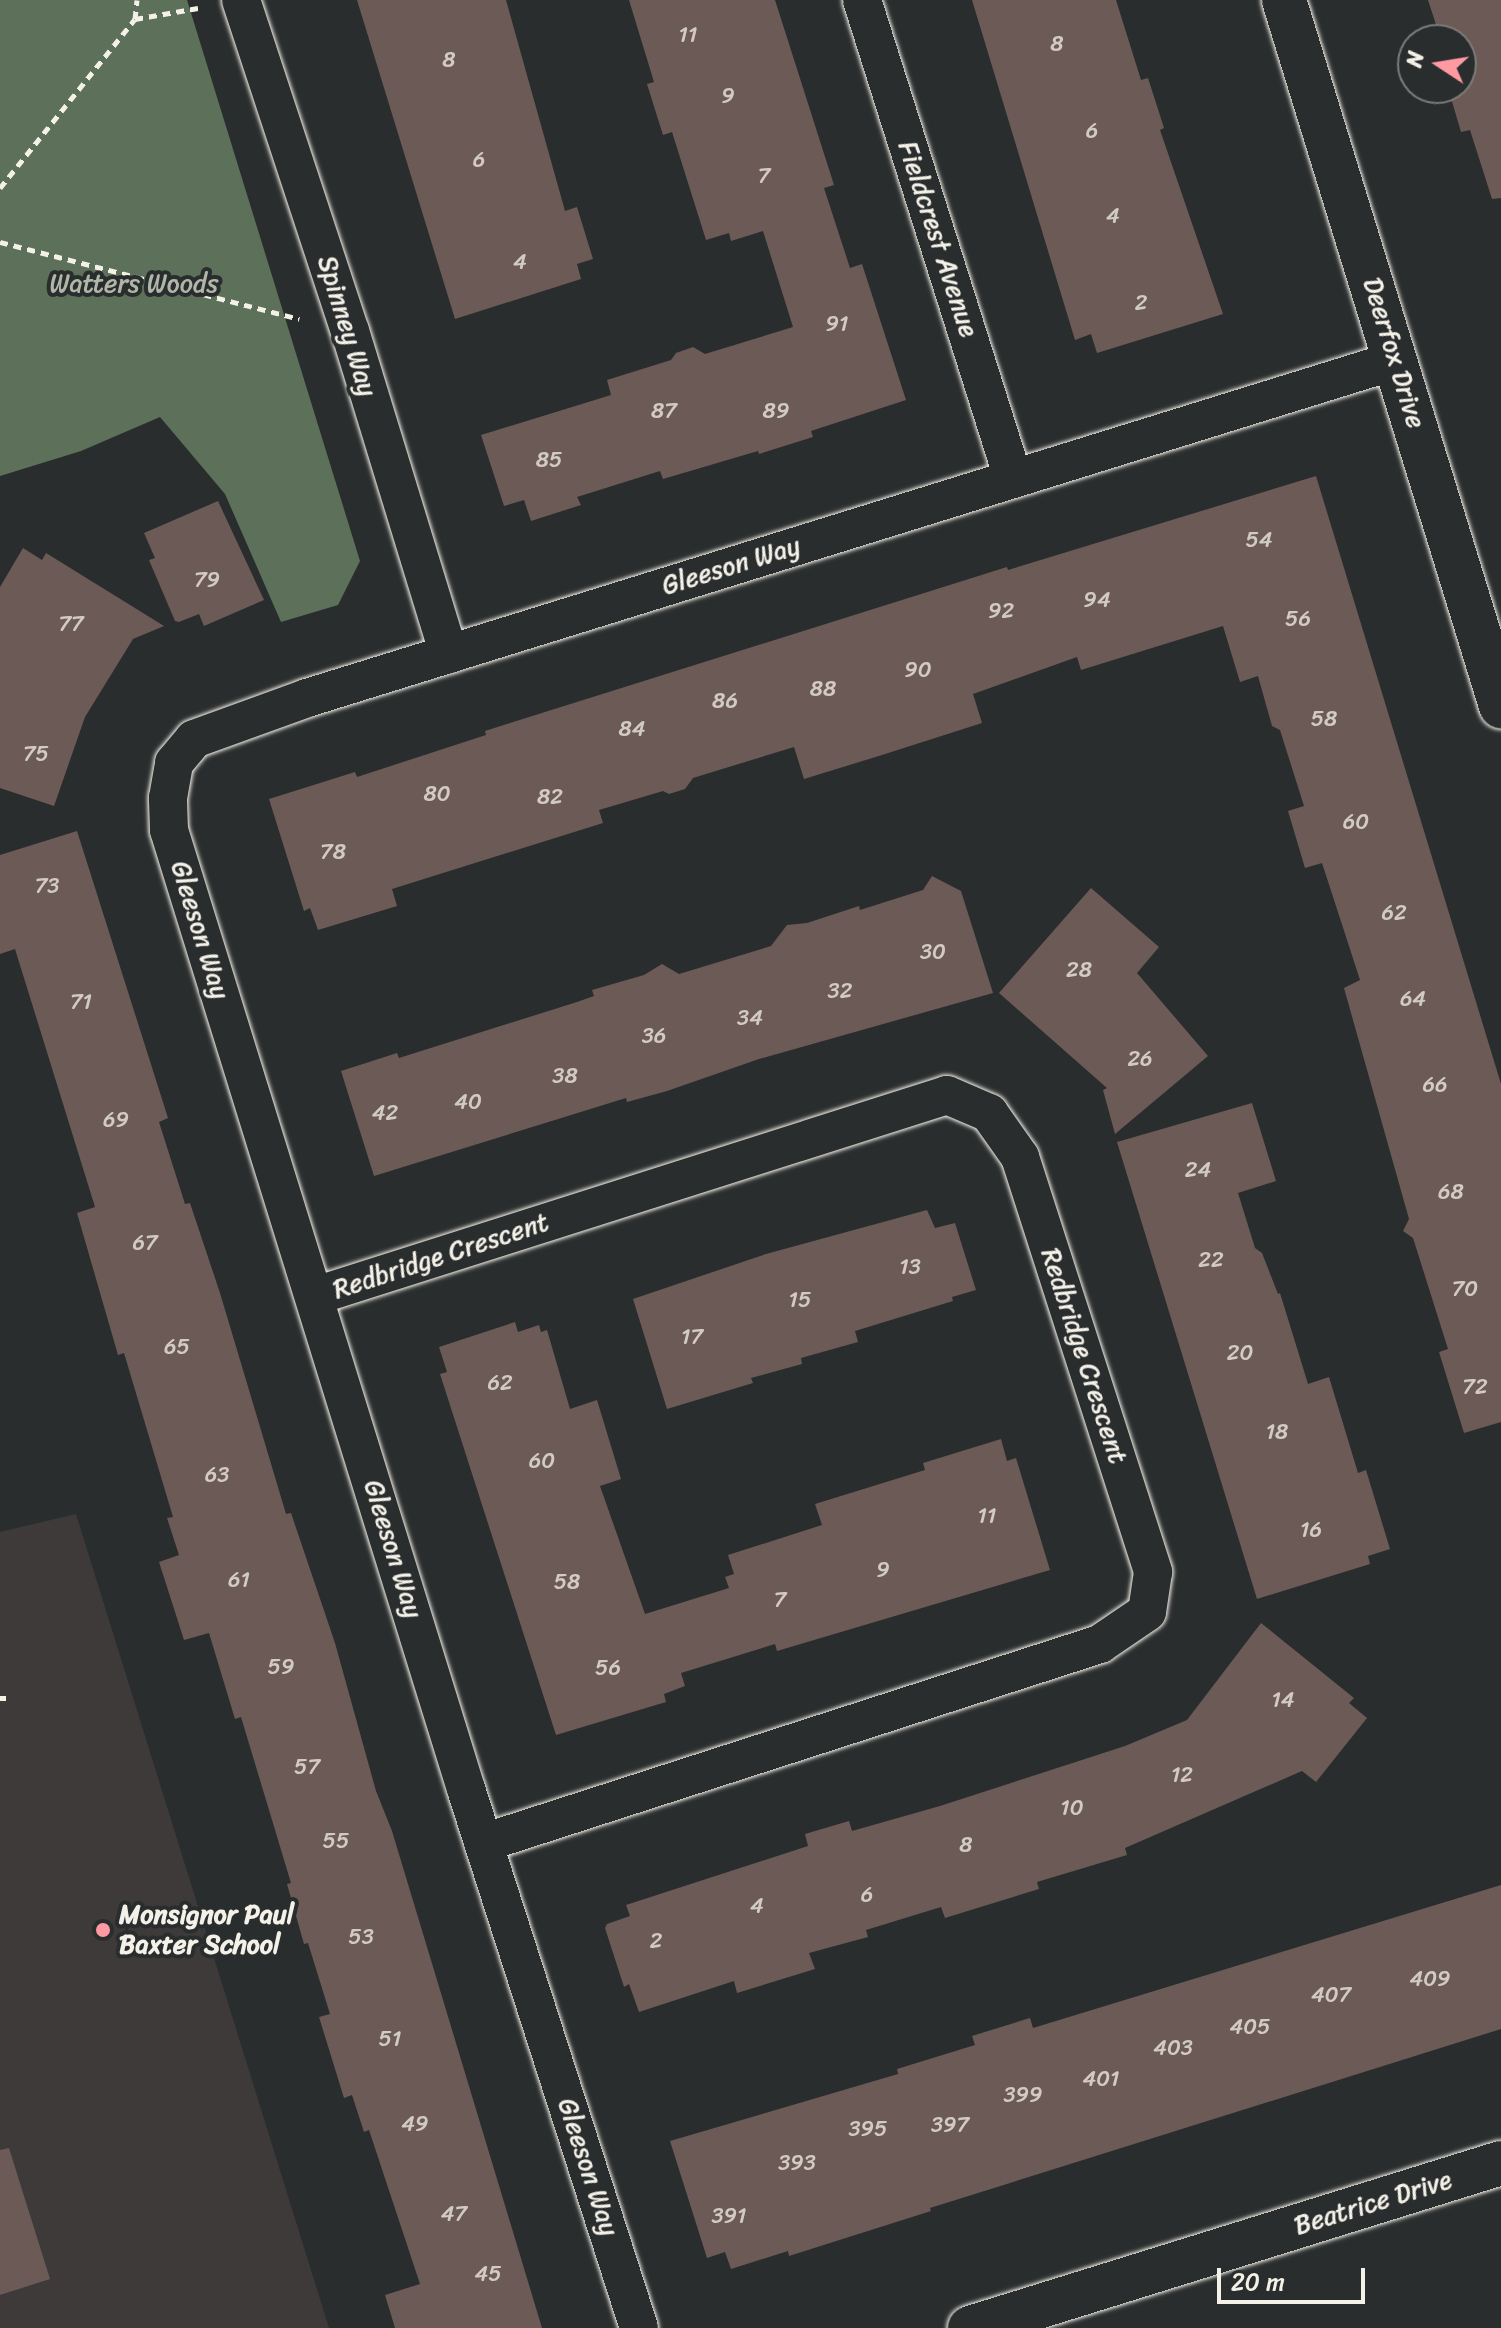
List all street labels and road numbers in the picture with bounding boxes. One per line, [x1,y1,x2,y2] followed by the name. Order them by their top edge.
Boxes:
[892,137,984,341] street label: Fieldcrest Avenue
[311,252,383,400] street label: Spinney Way
[1356,274,1432,432] street label: Deerfox Drive
[658,530,804,602] street label: Gleeson Way
[164,857,236,1003] street label: Gleeson Way
[329,1206,553,1306] street label: Redbridge Crescent
[1034,1244,1134,1468] street label: Redbridge Crescent
[357,1476,429,1622] street label: Gleeson Way
[551,2094,625,2240] street label: Gleeson Way
[1290,2164,1456,2242] street label: Beatrice Drive

